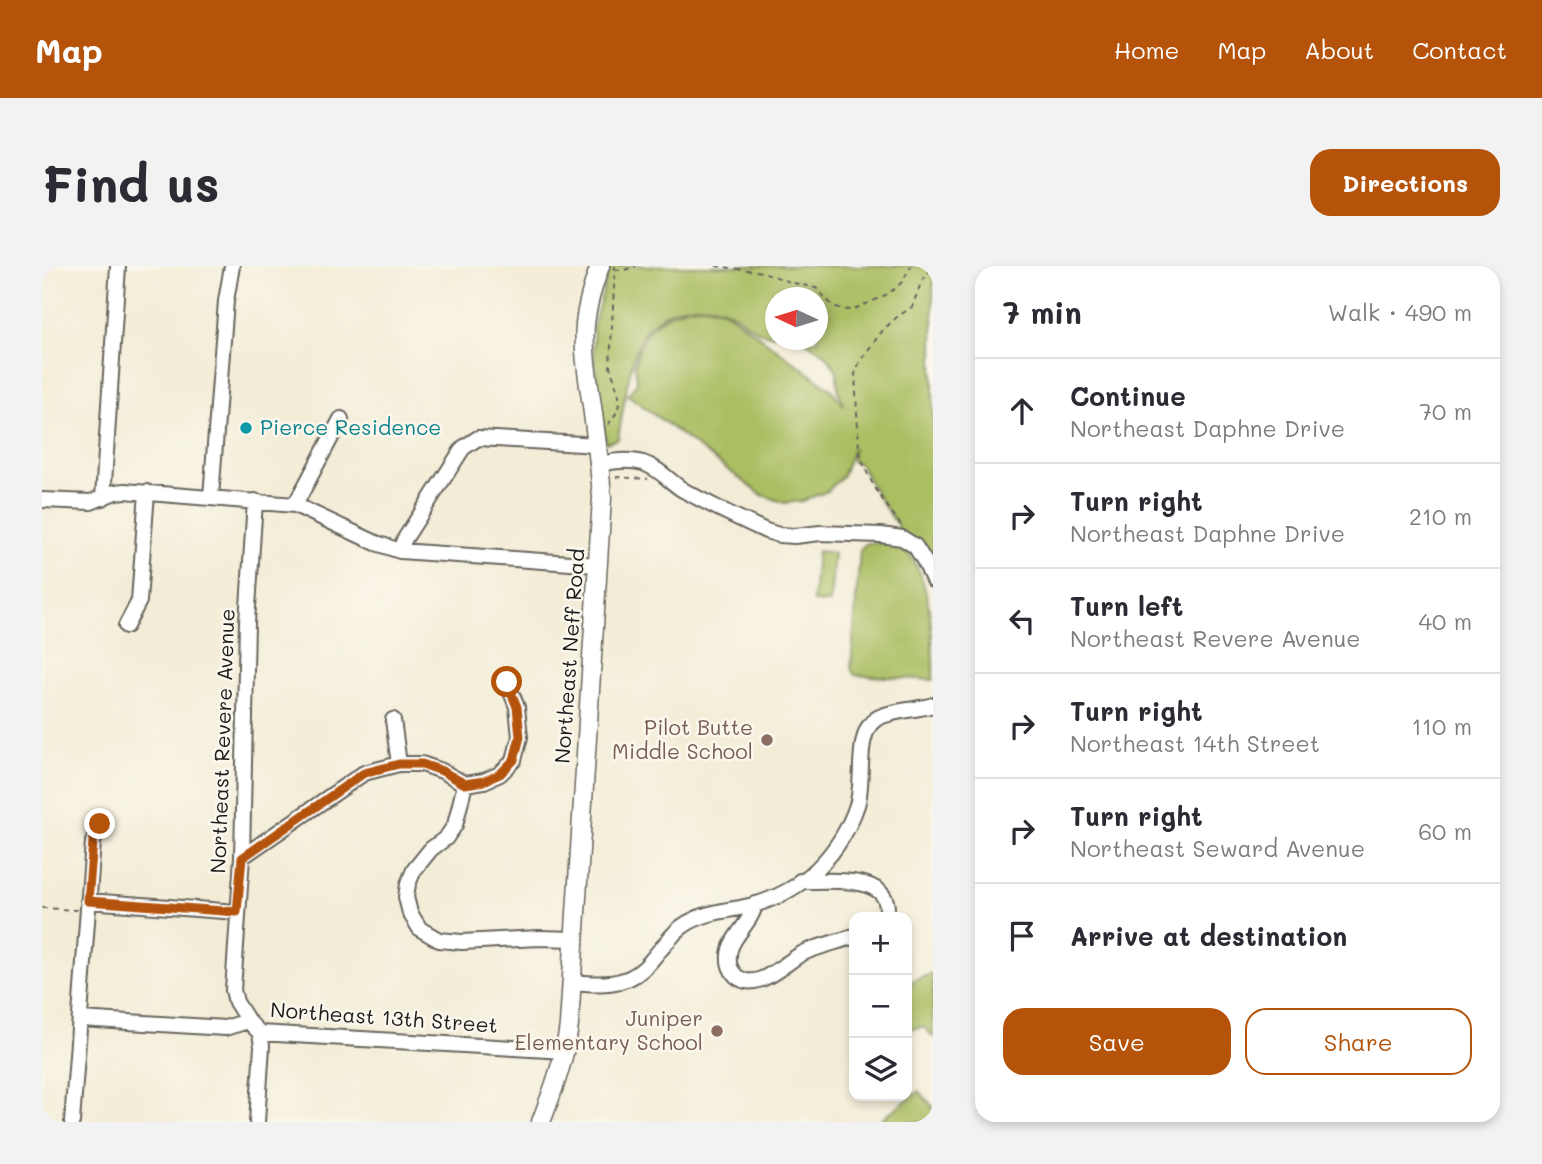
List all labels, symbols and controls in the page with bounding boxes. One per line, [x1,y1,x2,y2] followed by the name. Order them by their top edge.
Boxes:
[35,28,103,71] text: Map
[1114,34,1179,65] text: Home
[1217,34,1266,65] text: Map
[1304,34,1374,65] text: About
[1412,34,1507,65] text: Contact
[1310,149,1500,216] button: Directions
[42,151,220,214] text: Find us
[765,287,828,350] north arrow
[1003,292,1082,332] text: 7 min
[1328,297,1472,327] text: Walk · 490 m
[1070,379,1186,413] text: Continue
[1003,392,1041,430] icon: ahead
[1419,396,1472,426] text: 70 m
[260,413,441,440] place label: Pierce Residence
[1070,413,1345,443] text: Northeast Daphne Drive
[238,420,254,436] marker: Pierce Residence
[1070,484,1203,518] text: Turn right
[1003,497,1041,535] icon: right
[1409,501,1472,531] text: 210 m
[1070,518,1345,548] text: Northeast Daphne Drive
[548,547,589,764] street label: Northeast Neff Road
[1070,589,1183,623] text: Turn left
[1003,602,1041,640] icon: left
[1419,606,1472,636] text: 40 m
[203,608,240,874] street label: Northeast Revere Avenue
[1070,623,1361,653] text: Northeast Revere Avenue
[491,666,522,697] route start
[1070,694,1203,728] text: Turn right
[1003,707,1041,745] icon: right
[1412,711,1472,741] text: 110 m
[612,713,753,764] place label: Pilot Butte Middle School
[1070,728,1320,758] text: Northeast 14th Street
[759,732,775,748] marker: Pilot Butte Middle School
[1070,799,1203,833] text: Turn right
[84,808,115,839] route end
[1003,812,1041,850] icon: right
[1418,816,1472,846] text: 60 m
[1070,833,1365,863] text: Northeast Seward Avenue
[849,912,912,1101] map controls
[849,912,912,975] button: +
[1003,917,1041,955] icon: arrive
[1070,919,1347,953] text: Arrive at destination
[849,975,912,1038] button: −
[269,995,499,1038] street label: Northeast 13th Street
[515,1004,703,1055] place label: Juniper Elementary School
[1003,1008,1231,1075] button: Save
[1245,1008,1472,1075] button: Share
[709,1023,725,1039] marker: Juniper Elementary School
[849,1038,912,1101] button: layers

